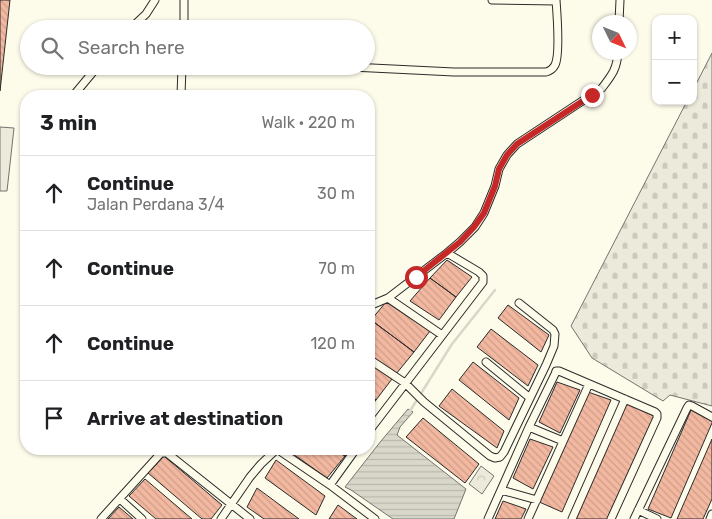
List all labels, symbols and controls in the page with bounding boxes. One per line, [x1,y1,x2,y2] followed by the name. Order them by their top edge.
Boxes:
[592,15,637,60] north arrow
[652,15,697,105] map controls
[652,15,697,60] button: +
[20,20,375,75] search box
[38,34,66,62] icon: search
[78,36,185,59] text: Search here
[652,60,697,105] button: −
[581,84,604,107] route end
[40,110,97,135] text: 3 min
[262,113,355,132] text: Walk · 220 m
[87,172,174,195] text: Continue
[40,179,68,207] icon: ahead
[317,184,355,203] text: 30 m
[87,195,224,214] text: Jalan Perdana 3/4
[40,254,68,282] icon: ahead
[87,257,174,280] text: Continue
[318,259,355,278] text: 70 m
[405,266,428,289] route start
[40,329,68,357] icon: ahead
[87,332,174,355] text: Continue
[310,334,355,353] text: 120 m
[40,404,68,432] icon: arrive
[87,407,283,430] text: Arrive at destination

